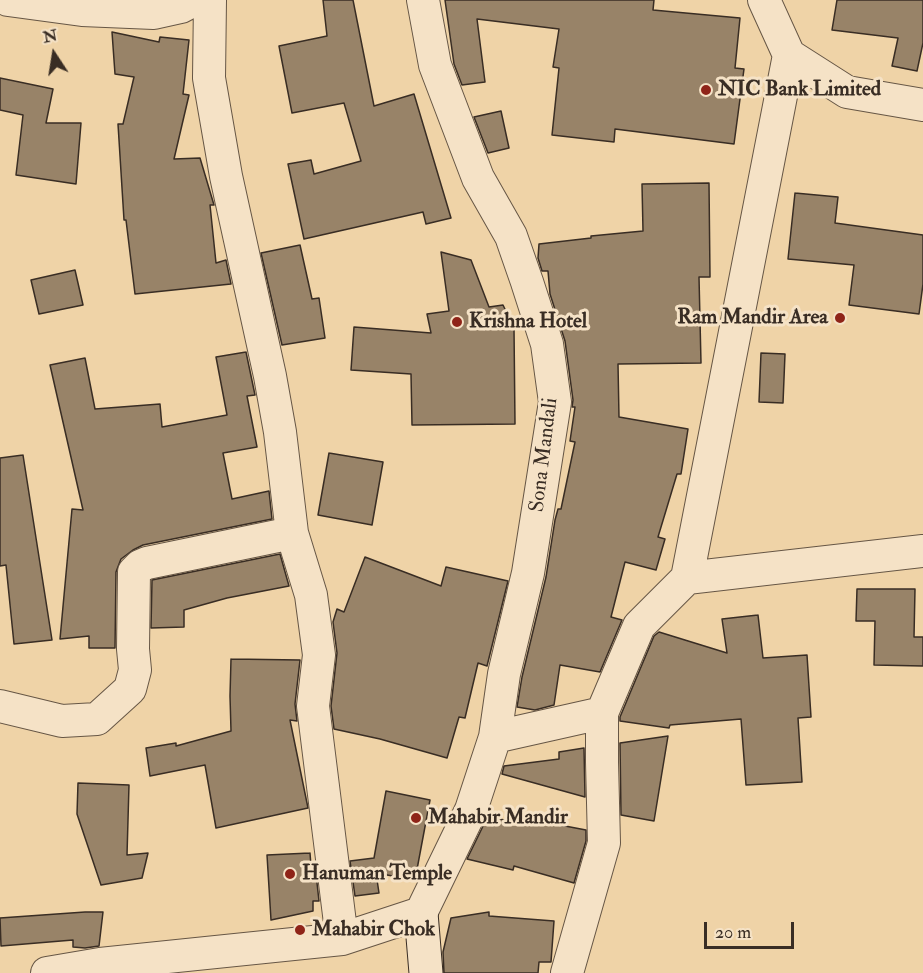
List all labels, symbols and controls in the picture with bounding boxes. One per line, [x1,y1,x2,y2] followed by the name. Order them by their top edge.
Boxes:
[24,24,84,84] north arrow
[41,25,59,48] text: N
[718,77,881,103] place label: NIC Bank Limited
[699,83,713,97] marker: NIC Bank Limited
[677,305,828,331] place label: Ram Mandir Area
[469,309,587,335] place label: Krishna Hotel
[833,311,847,325] marker: Ram Mandir Area
[450,315,464,329] marker: Krishna Hotel
[525,396,565,514] street label: Sona Mandali
[428,805,568,831] place label: Mahabir Mandir
[409,811,423,825] marker: Mahabir Mandir
[302,861,452,887] place label: Hanuman Temple
[283,867,297,881] marker: Hanuman Temple
[707,910,797,948] scale bar
[312,917,435,943] place label: Mahabir Chok
[715,921,751,944] text: 20 m
[293,923,307,937] marker: Mahabir Chok

